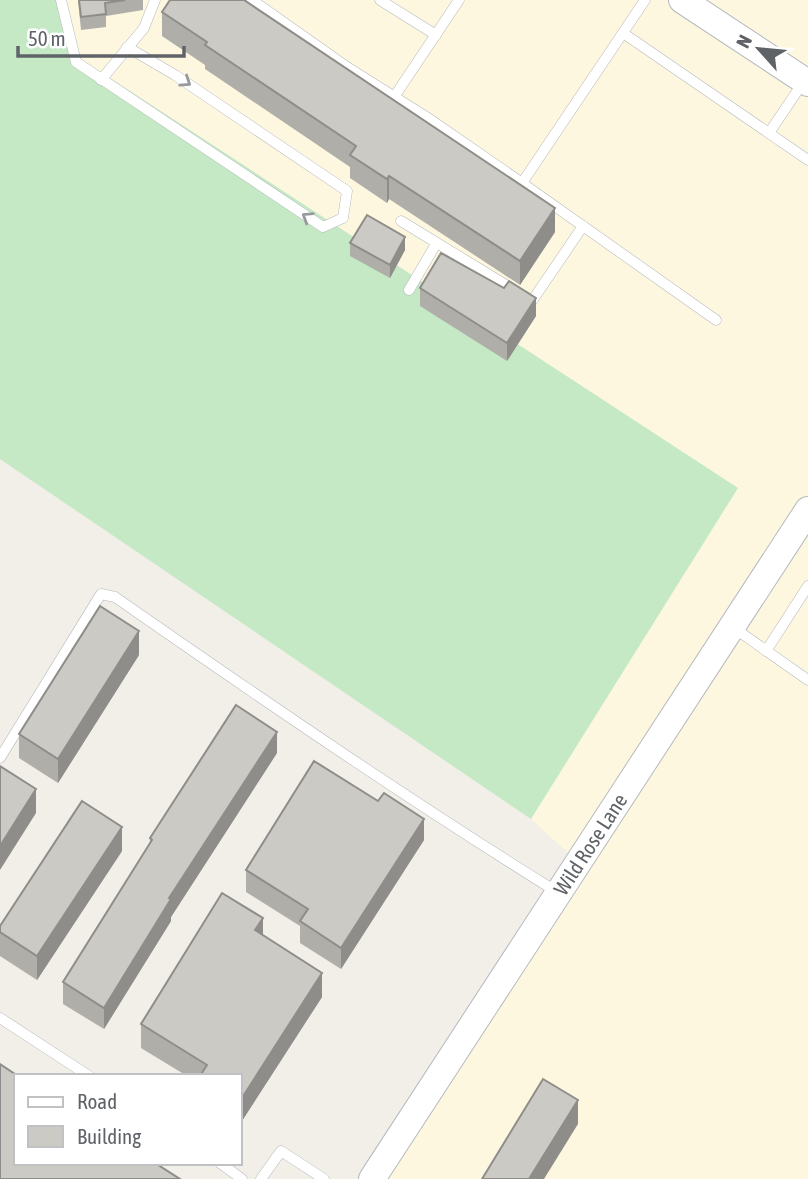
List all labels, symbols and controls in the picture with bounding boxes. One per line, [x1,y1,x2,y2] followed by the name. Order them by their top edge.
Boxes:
[18,14,184,58] scale bar
[724,14,794,84] north arrow
[28,26,66,50] text: 50 m
[732,31,756,51] text: N
[178,74,191,86] one-way arrow
[302,213,315,226] one-way arrow
[548,789,632,899] street label: Wild Rose Lane
[14,1074,242,1165] legend
[77,1089,117,1113] text: Road
[77,1124,141,1148] text: Building

